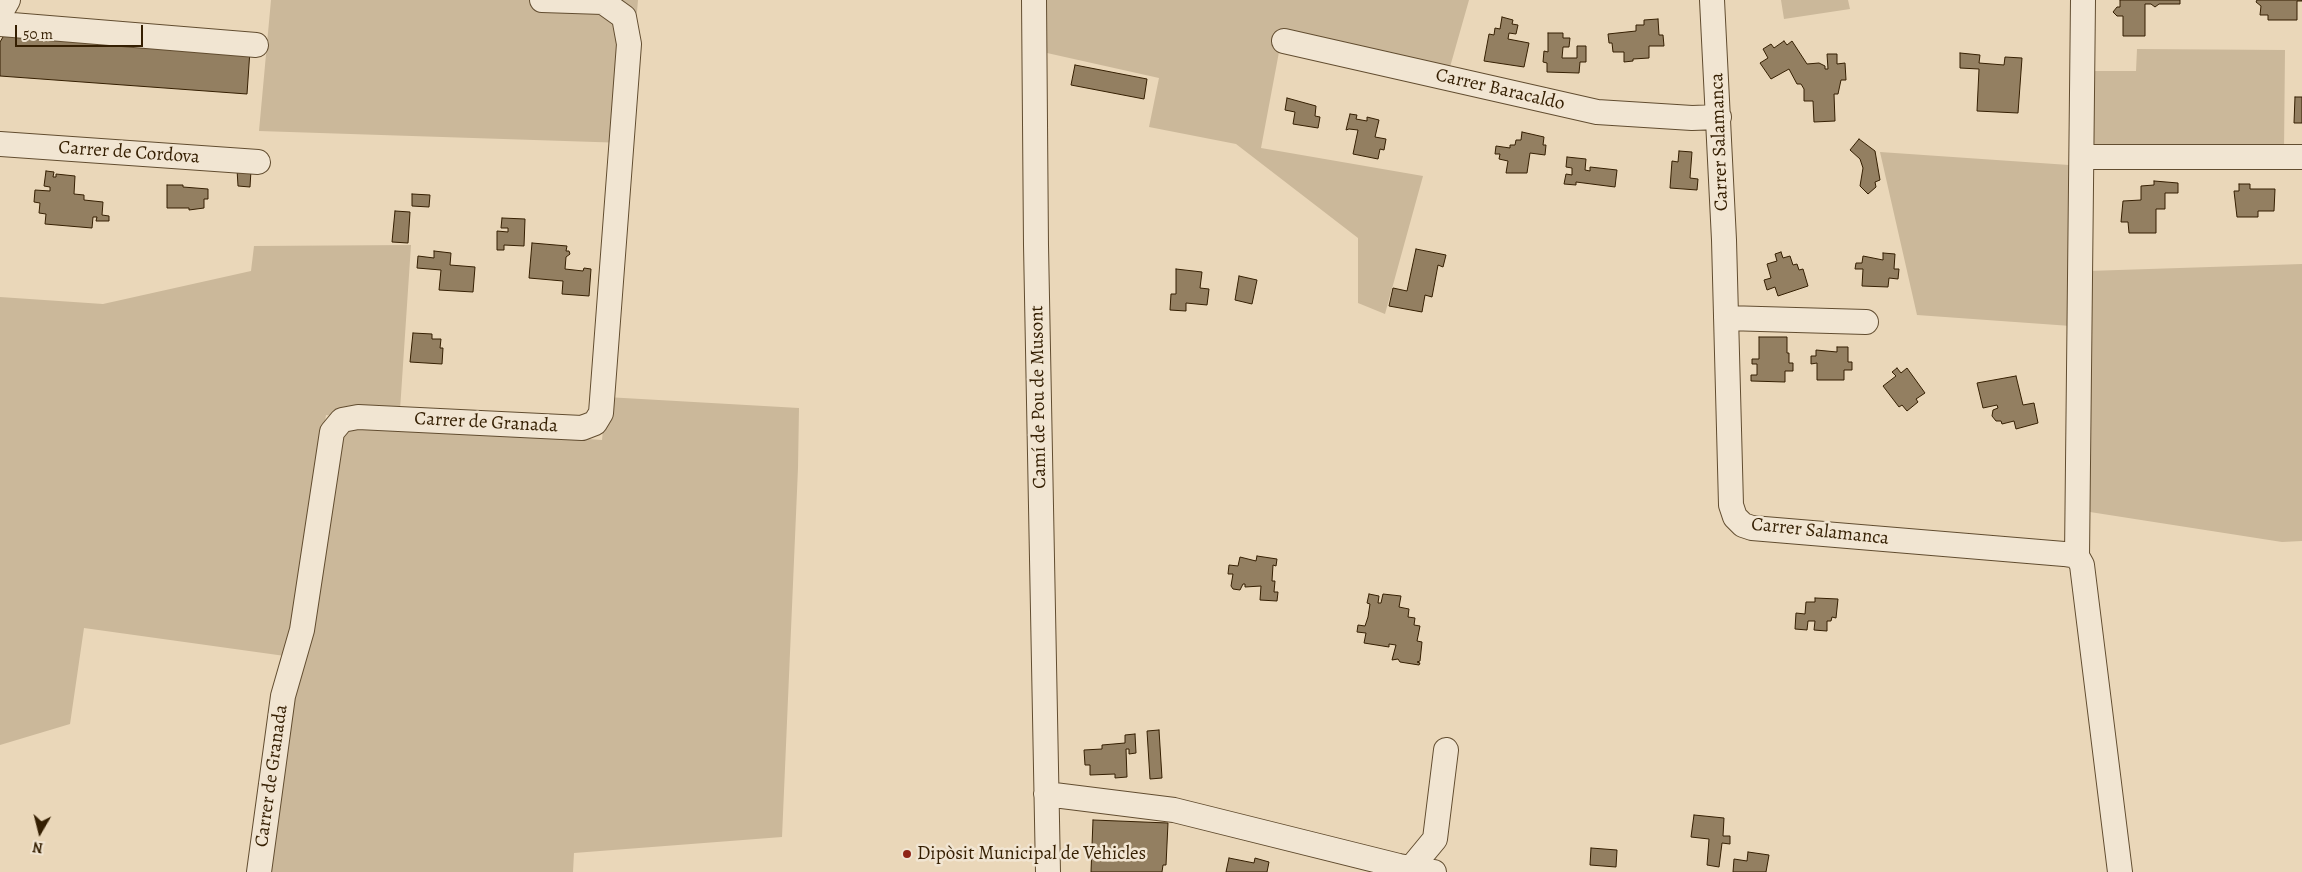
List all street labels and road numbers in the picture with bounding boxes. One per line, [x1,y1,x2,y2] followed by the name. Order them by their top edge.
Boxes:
[1433,64,1567,116] street label: Carrer Baracaldo
[1706,72,1734,212] street label: Carrer Salamanca
[58,137,200,169] street label: Carrer de Cordova
[1026,305,1052,489] street label: Camí de Pou de Musont
[414,408,558,438] street label: Carrer de Granada
[1750,513,1890,551] street label: Carrer Salamanca
[251,703,293,849] street label: Carrer de Granada

